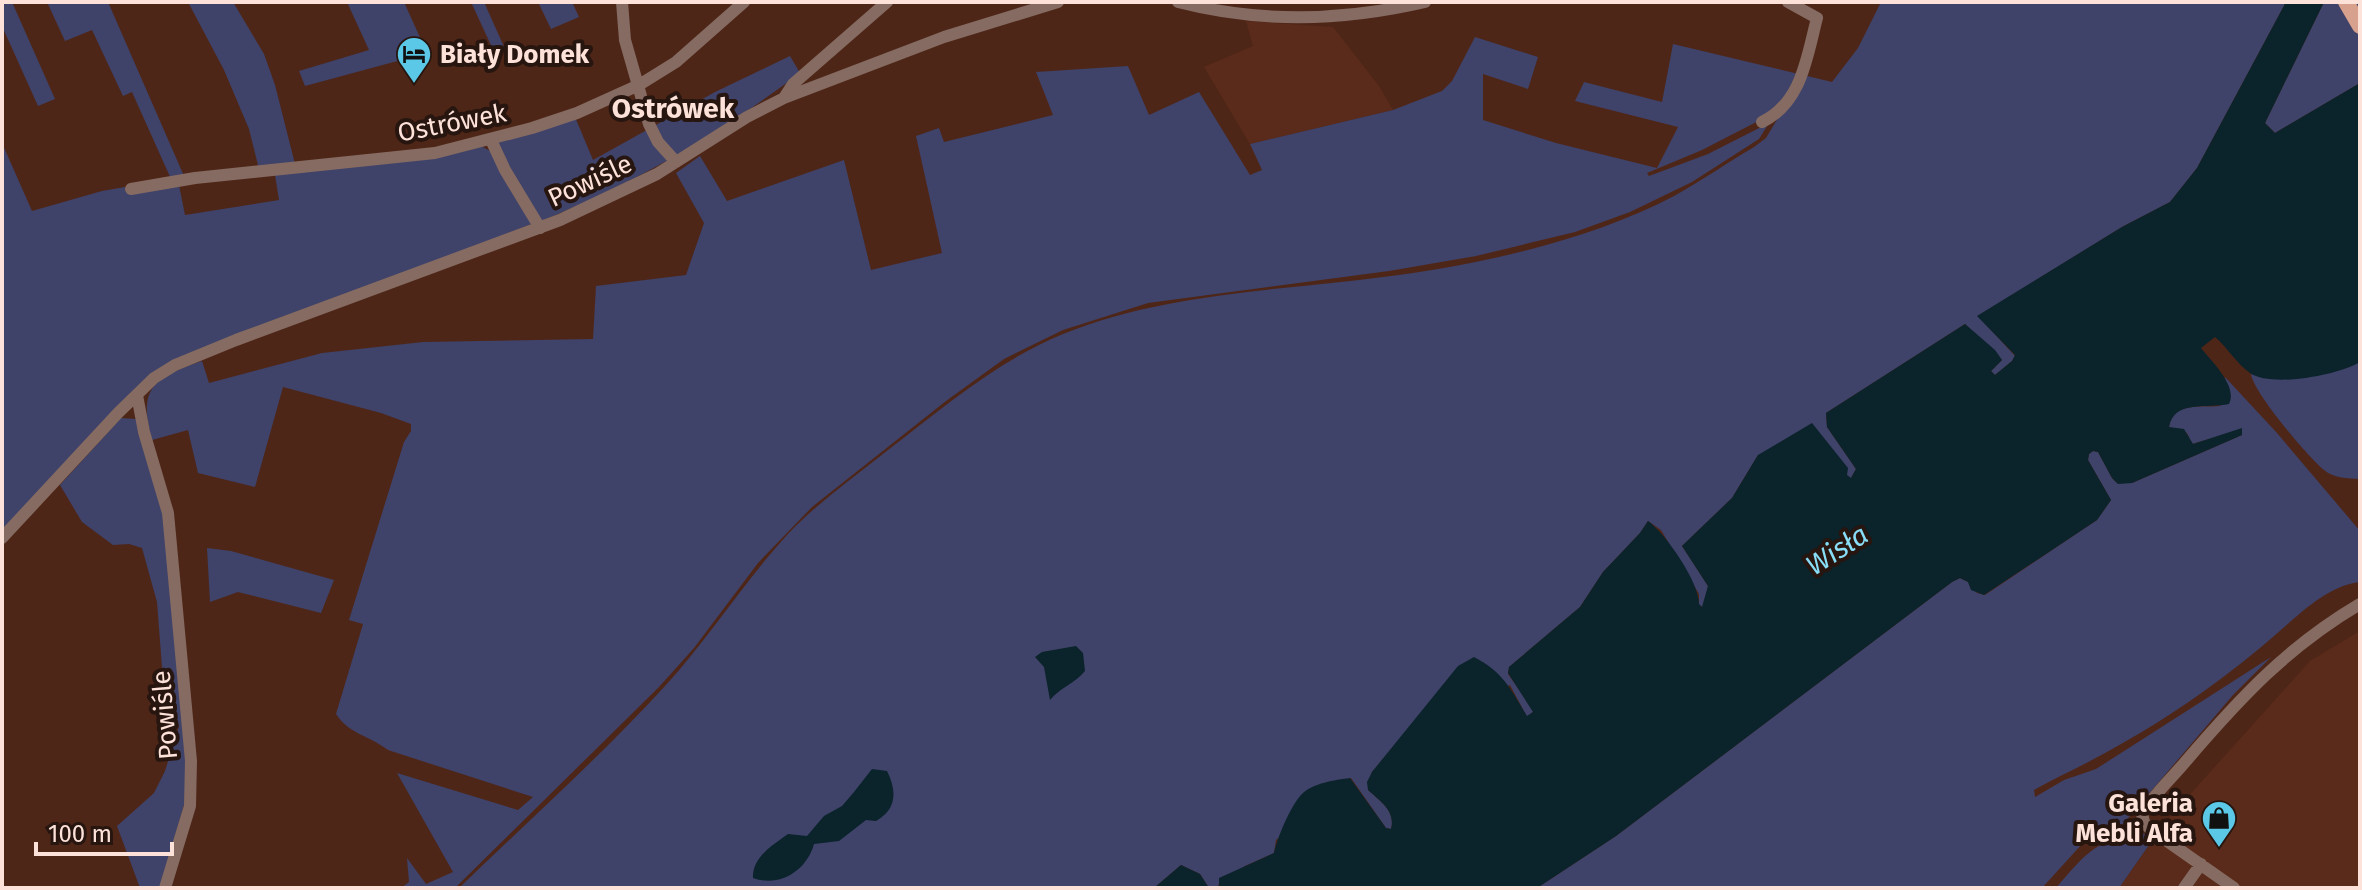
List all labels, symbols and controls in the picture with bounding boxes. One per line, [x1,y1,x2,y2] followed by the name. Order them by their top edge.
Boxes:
[395,35,433,85] hotel icon: Biały Domek
[440,39,590,70] place label: Biały Domek
[612,92,735,125] district label: Ostrówek
[395,97,510,149] street label: Ostrówek
[543,148,637,214] street label: Powiśle
[1800,518,1874,582] water label: Wisła
[146,669,184,761] street label: Powiśle
[2076,788,2193,849] place label: Galeria Mebli Alfa
[2200,799,2238,849] shop icon: Galeria Mebli Alfa
[36,806,172,856] scale bar
[48,820,112,848] text: 100 m

